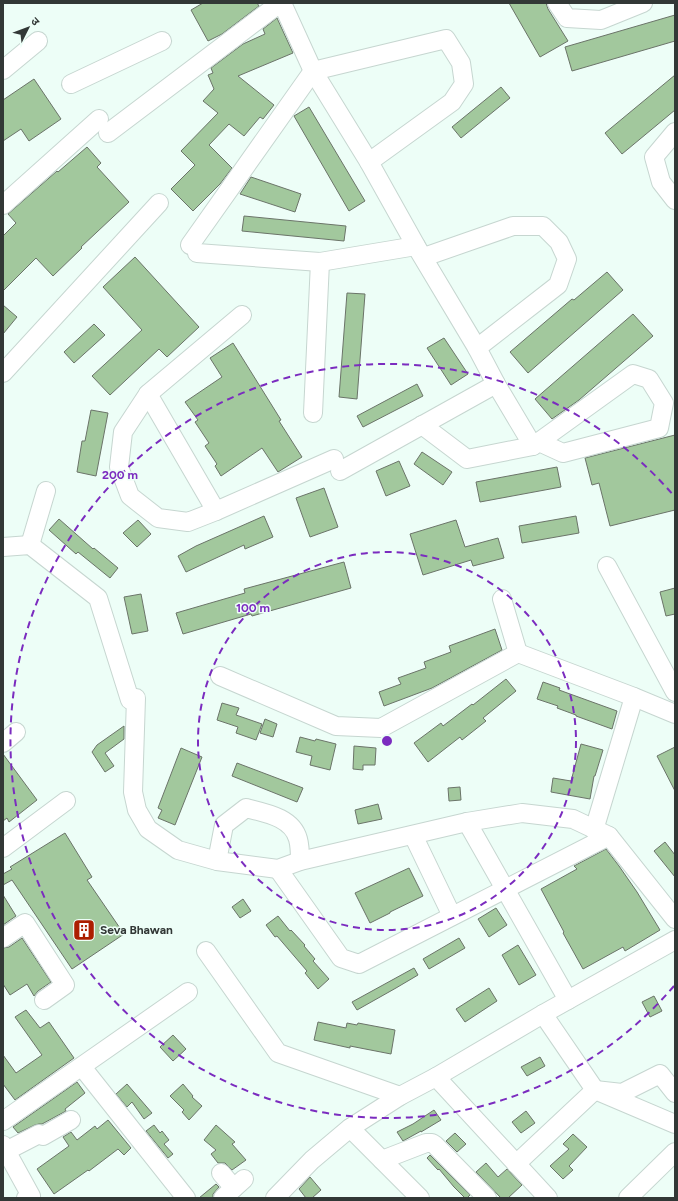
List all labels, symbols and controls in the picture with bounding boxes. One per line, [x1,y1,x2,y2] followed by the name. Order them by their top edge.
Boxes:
[8,8,48,48] north arrow
[28,15,42,29] text: उ
[102,468,138,482] text: 200 m
[236,601,270,615] text: 100 m
[380,734,394,748] centre of rings
[71,917,97,943] building icon: Seva Bhawan
[100,923,173,937] place label: Seva Bhawan

